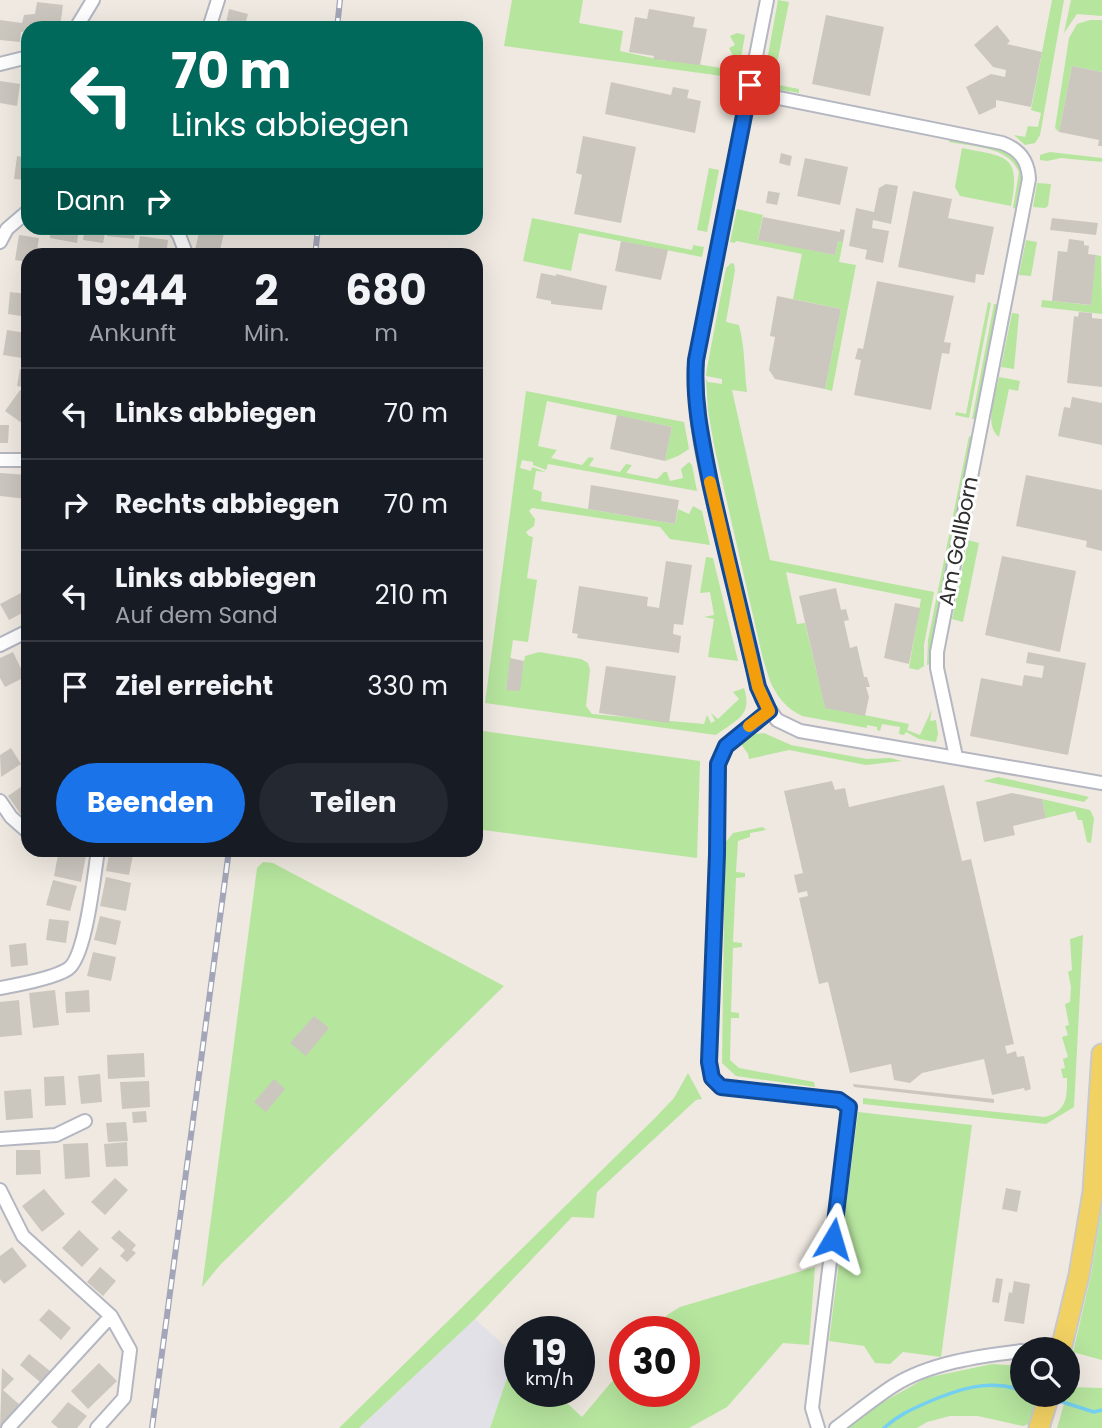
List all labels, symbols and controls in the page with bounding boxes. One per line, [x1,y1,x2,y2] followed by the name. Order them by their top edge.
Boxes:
[171,37,291,105] text: 70 m
[56,49,147,140] icon: left
[720,55,780,115] pin
[731,66,769,104] icon: arrive
[171,102,409,147] text: Links abbiegen
[139,182,177,220] icon: right
[56,183,125,219] text: Dann
[77,261,188,320] text: 19:44
[255,261,279,320] text: 2
[345,261,427,320] text: 680
[89,317,176,349] text: Ankunft
[244,317,289,349] text: Min.
[374,317,398,349] text: m
[56,395,94,433] icon: left
[115,395,317,431] text: Links abbiegen
[384,395,448,431] text: 70 m
[931,474,985,608] street label: Am Gallborn
[56,486,94,524] icon: right
[115,486,340,522] text: Rechts abbiegen
[384,486,448,522] text: 70 m
[115,560,317,596] text: Links abbiegen
[56,577,94,615] icon: left
[375,577,448,613] text: 210 m
[115,599,278,631] text: Auf dem Sand
[56,668,94,706] icon: arrive
[115,668,273,704] text: Ziel erreicht
[367,668,448,704] text: 330 m
[56,763,245,843] button: Beenden
[259,763,448,843] button: Teilen
[796,1202,870,1276] position arrow
[609,1316,700,1407] speed limit sign: 30
[532,1328,567,1377] text: 19
[1010,1337,1080,1407] map controls
[1010,1337,1080,1407] button: search
[526,1366,573,1391] text: km/h

